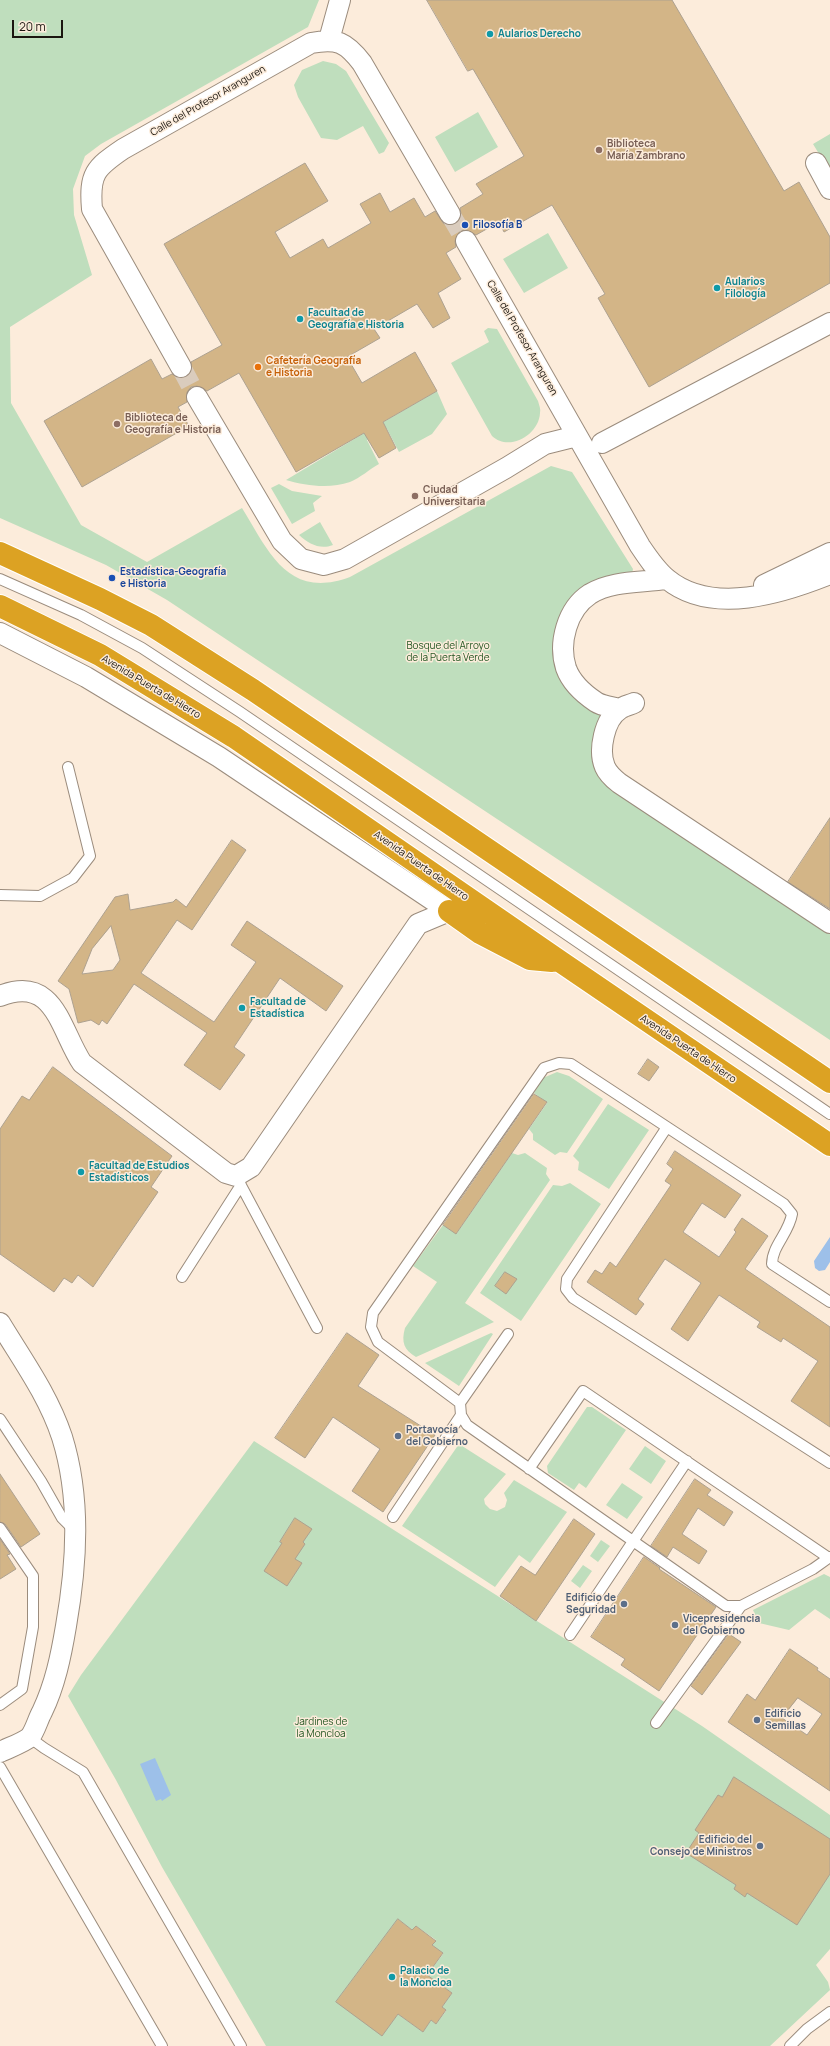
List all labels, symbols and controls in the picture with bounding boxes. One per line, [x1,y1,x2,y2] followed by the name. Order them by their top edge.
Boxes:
[14,12,65,38] scale bar
[19,18,46,35] text: 20 m
[498,28,581,40] place label: Aularios Derecho
[485,29,495,39] marker: Aularios Derecho
[148,63,268,139] street label: Calle del Profesor Aranguren
[607,138,685,162] place label: Biblioteca María Zambrano
[594,145,604,155] marker: Biblioteca María Zambrano
[473,219,522,231] place label: Filosofía B
[460,220,470,230] marker: Filosofía B
[725,276,766,300] place label: Aularios Filología
[484,278,560,398] street label: Calle del Profesor Aranguren
[712,283,722,293] marker: Aularios Filología
[308,307,404,330] place label: Facultad de Geografía e Historia
[295,314,305,324] marker: Facultad de Geografía e Historia
[266,355,361,378] place label: Cafetería Geografía e Historia
[253,362,263,372] marker: Cafetería Geografía e Historia
[125,412,221,436] place label: Biblioteca de Geografía e Historia
[112,419,122,429] marker: Biblioteca de Geografía e Historia
[423,484,485,508] place label: Ciudad Universitaria
[410,491,420,501] marker: Ciudad Universitaria
[120,566,226,590] place label: Estadística-Geografía e Historia
[107,573,117,583] marker: Estadística-Geografía e Historia
[406,640,490,664] park label: Bosque del Arroyo de la Puerta Verde
[99,653,203,721] street label: Avenida Puerta de Hierro
[371,829,471,903] street label: Avenida Puerta de Hierro
[250,996,306,1020] place label: Facultad de Estadística
[237,1003,247,1013] marker: Facultad de Estadística
[638,1012,738,1086] street label: Avenida Puerta de Hierro
[89,1160,189,1184] place label: Facultad de Estudios Estadísticos
[76,1167,86,1177] marker: Facultad de Estudios Estadísticos
[406,1424,468,1448] place label: Portavocía del Gobierno
[393,1431,403,1441] marker: Portavocía del Gobierno
[566,1592,616,1616] place label: Edificio de Seguridad
[619,1599,629,1609] marker: Edificio de Seguridad
[683,1613,760,1636] place label: Vicepresidencia del Gobierno
[670,1620,680,1630] marker: Vicepresidencia del Gobierno
[765,1708,806,1732] place label: Edificio Semillas
[752,1715,762,1725] marker: Edificio Semillas
[295,1716,347,1740] park label: Jardines de la Moncloa
[650,1834,752,1858] place label: Edificio del Consejo de Ministros
[755,1841,765,1851] marker: Edificio del Consejo de Ministros
[400,1965,452,1988] place label: Palacio de la Moncloa
[387,1972,397,1982] marker: Palacio de la Moncloa

